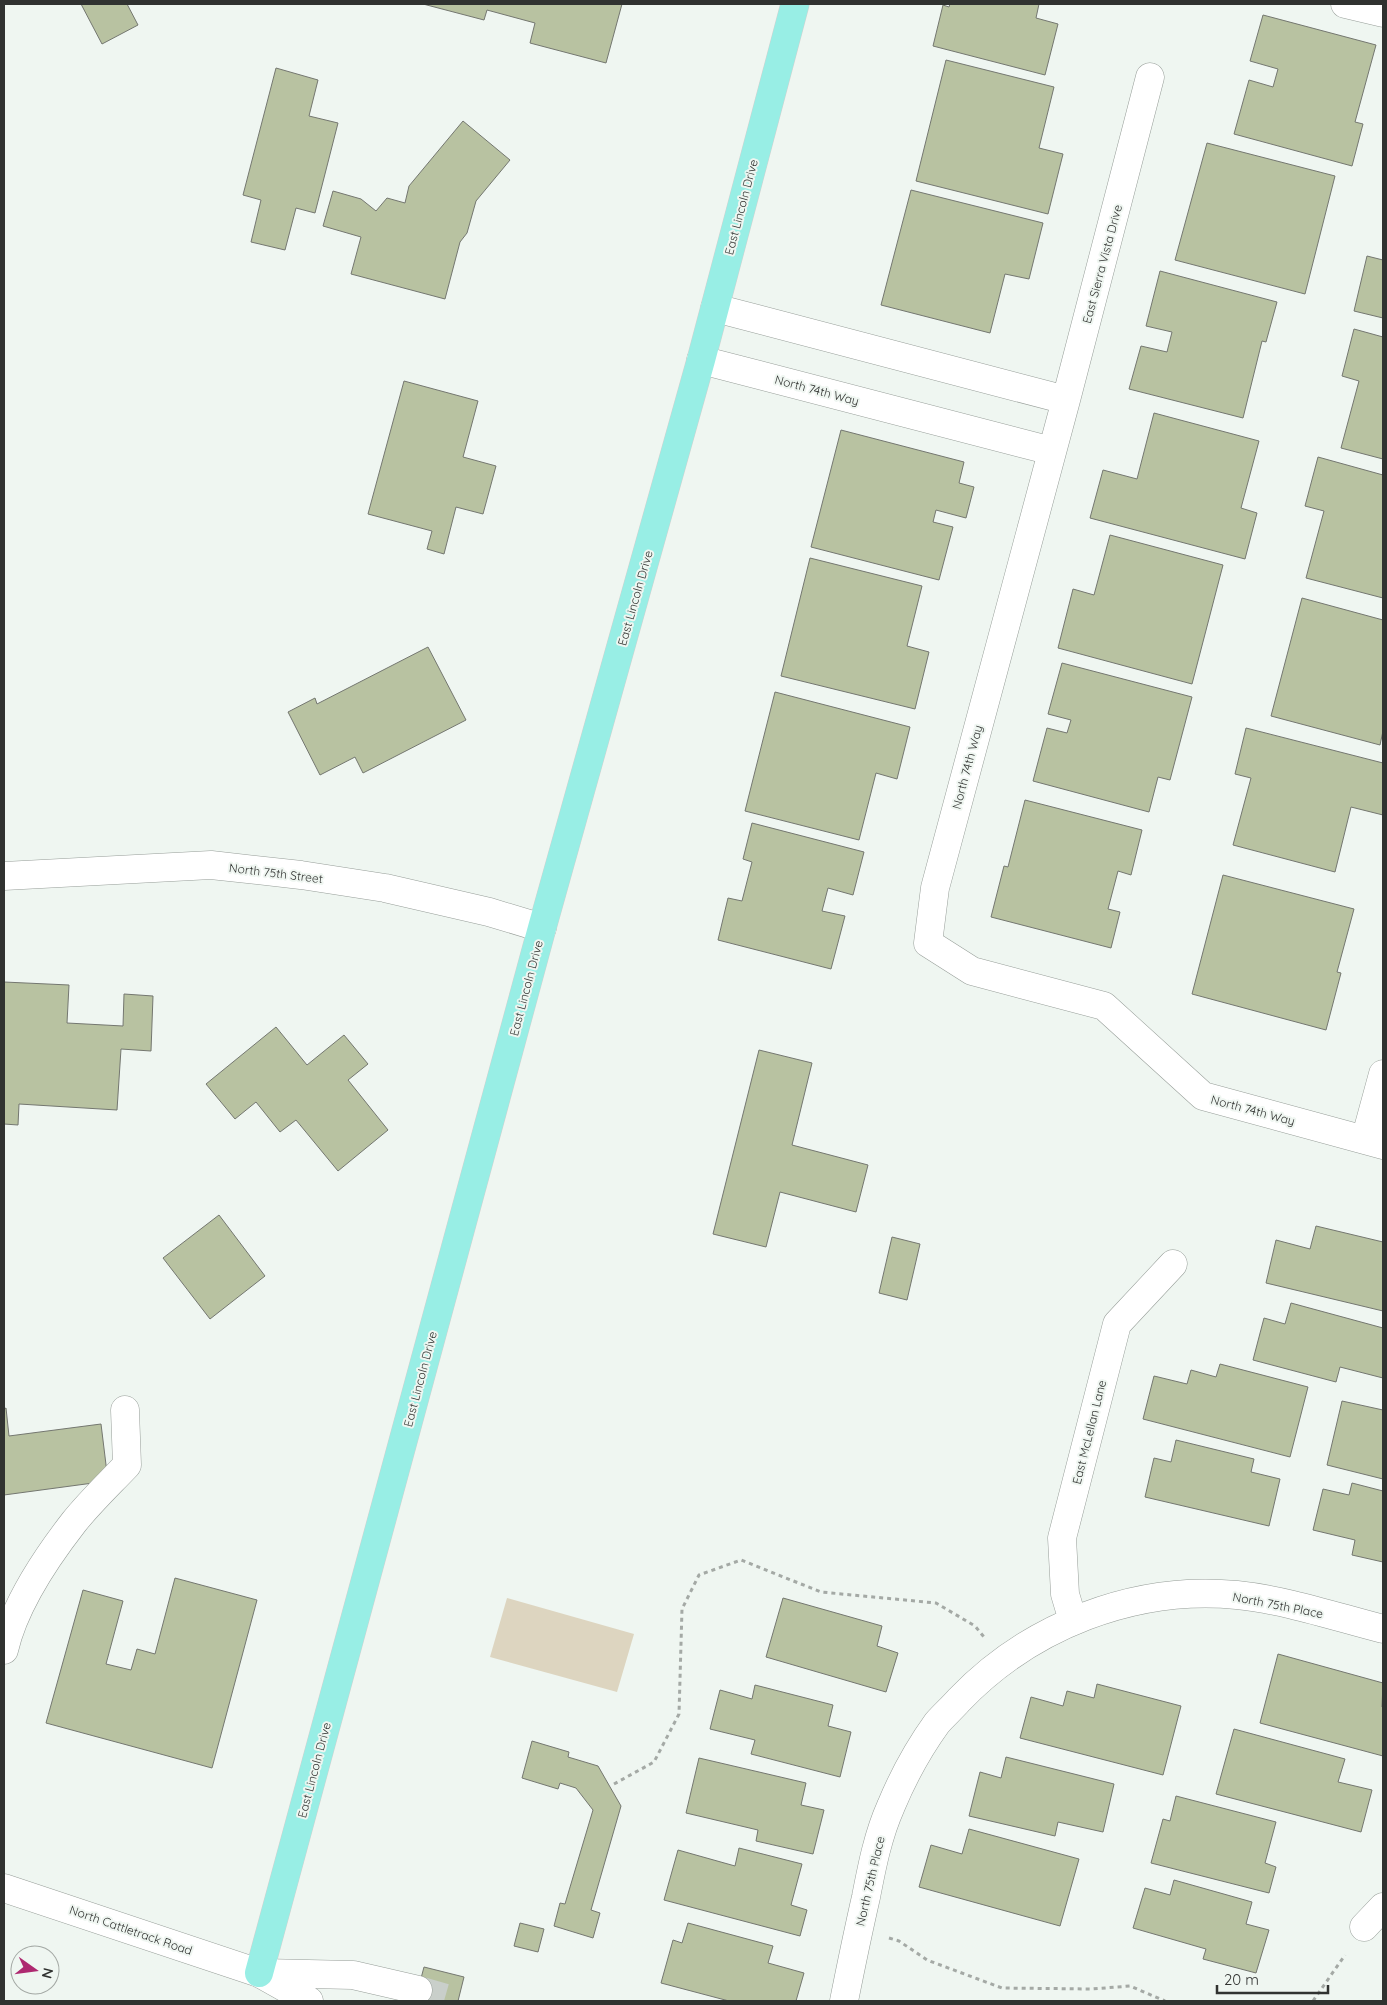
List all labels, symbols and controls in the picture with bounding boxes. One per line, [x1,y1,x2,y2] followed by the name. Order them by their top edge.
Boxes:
[721,157,761,256] street label: East Lincoln Drive
[1079,203,1125,325] street label: East Sierra Vista Drive
[773,372,861,408] street label: North 74th Way
[614,548,656,647] street label: East Lincoln Drive
[949,723,985,811] street label: North 74th Way
[228,860,324,886] street label: North 75th Street
[506,938,546,1037] street label: East Lincoln Drive
[1209,1092,1297,1128] street label: North 74th Way
[400,1329,440,1428] street label: East Lincoln Drive
[1069,1378,1109,1486] street label: East McLellan Lane
[1232,1589,1325,1621] street label: North 75th Place
[294,1720,334,1819] street label: East Lincoln Drive
[852,1834,888,1927] street label: North 75th Place
[68,1902,194,1958] street label: North Cattletrack Road
[10,1945,60,1995] north arrow
[1217,1962,1328,1994] scale bar
[38,1966,58,1980] text: N
[1224,1970,1259,1989] text: 20 m

